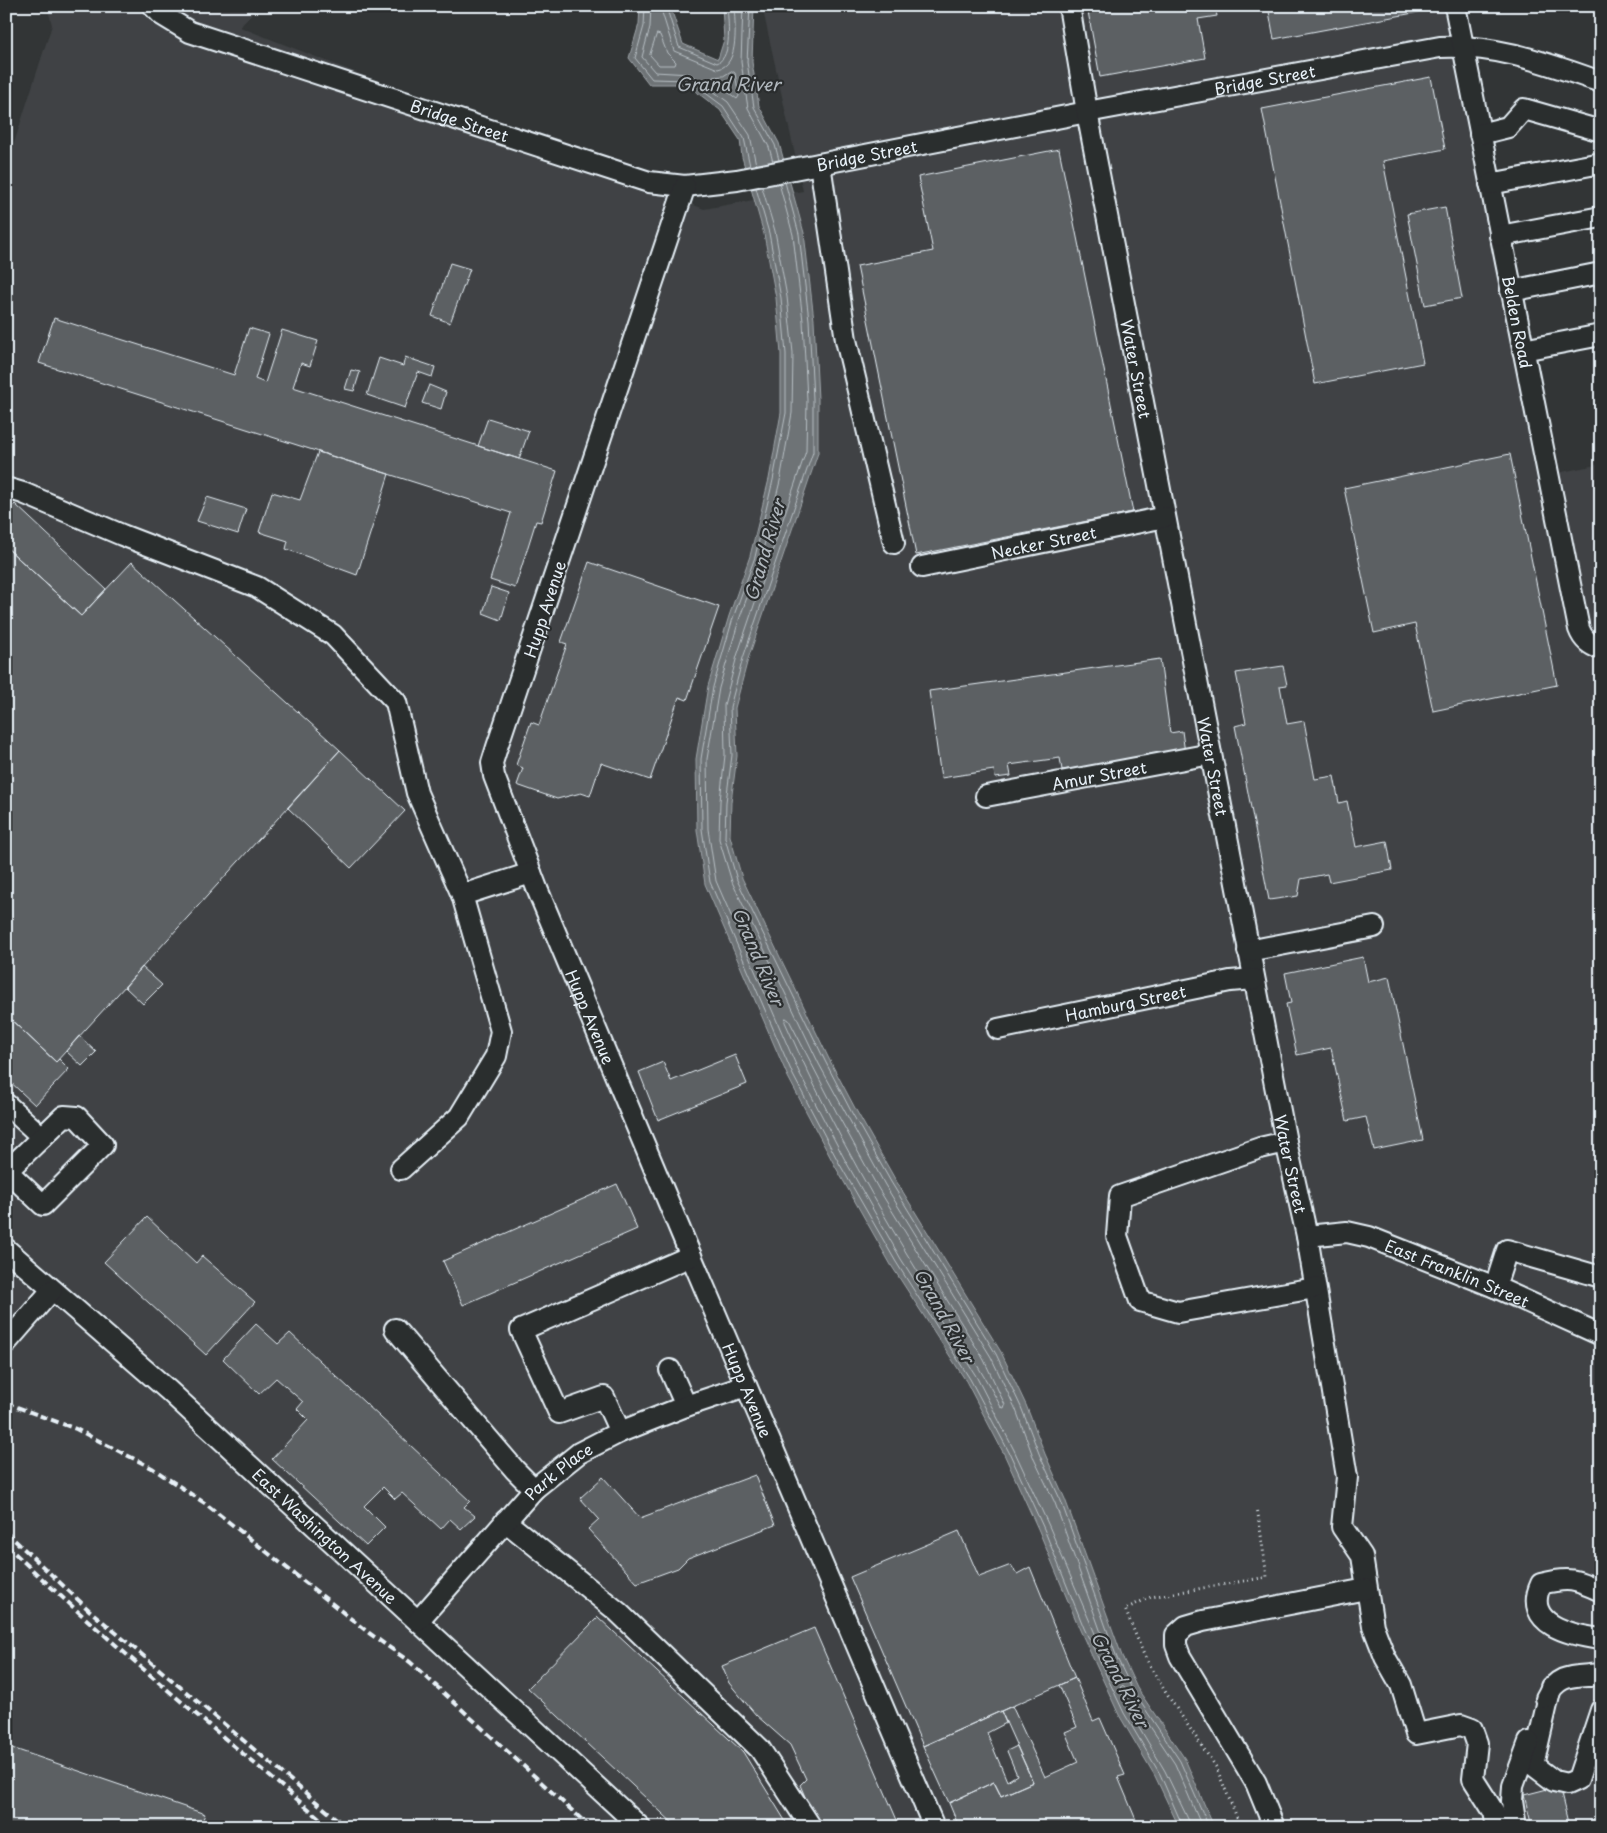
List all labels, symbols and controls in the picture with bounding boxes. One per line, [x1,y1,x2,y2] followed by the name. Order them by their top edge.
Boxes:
[1212,58,1317,100] street label: Bridge Street
[676,70,783,97] water label: Grand River
[407,93,512,148] street label: Bridge Street
[814,133,920,176] street label: Bridge Street
[1497,273,1539,370] street label: Belden Road
[1115,317,1158,421] street label: Water Street
[737,493,792,604] water label: Grand River
[989,519,1098,565] street label: Necker Street
[517,557,571,661] street label: Hupp Avenue
[1192,715,1235,818] street label: Water Street
[1050,754,1148,795] street label: Amur Street
[726,903,793,1012] water label: Grand River
[560,966,621,1068] street label: Hupp Avenue
[1063,978,1188,1027] street label: Hamburg Street
[1269,1113,1314,1216] street label: Water Street
[1382,1233,1534,1313] street label: East Franklin Street
[908,1263,983,1370] water label: Grand River
[717,1339,779,1441] street label: Hupp Avenue
[518,1436,596,1505] street label: Park Place
[247,1462,403,1609] street label: East Washington Avenue
[1085,1626,1158,1734] water label: Grand River

